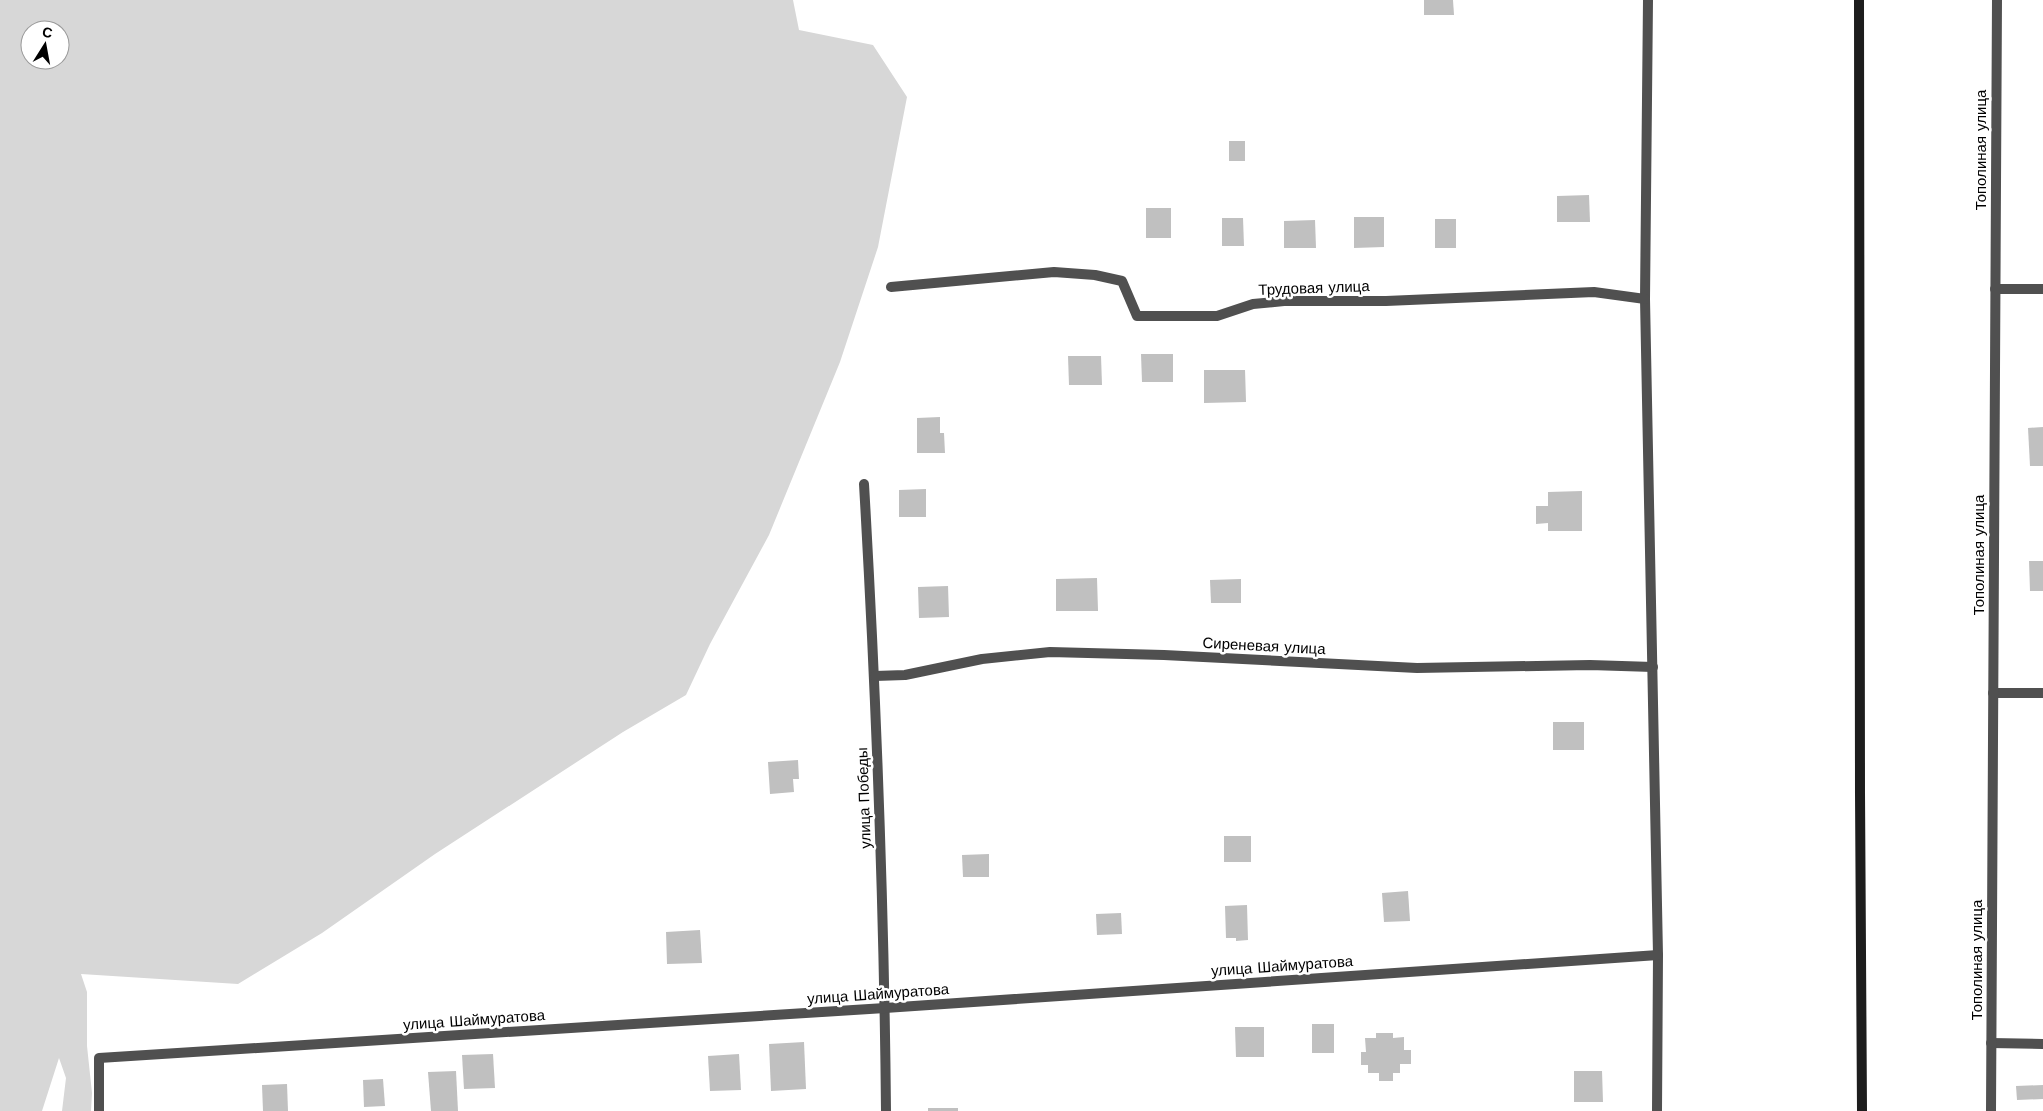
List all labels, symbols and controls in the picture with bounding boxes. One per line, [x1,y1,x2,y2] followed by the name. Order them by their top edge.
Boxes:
[20,20,70,70] north arrow
[41,23,54,41] text: С
[1972,89,1990,210] street label: Тополиная улица
[1258,277,1371,299] street label: Трудовая улица
[1970,494,1988,615] street label: Тополиная улица
[1202,634,1327,658] street label: Сиреневая улица
[853,747,875,849] street label: улица Победы
[1968,899,1986,1020] street label: Тополиная улица
[1210,952,1354,980] street label: улица Шаймуратова
[806,980,950,1008] street label: улица Шаймуратова
[402,1006,546,1034] street label: улица Шаймуратова

